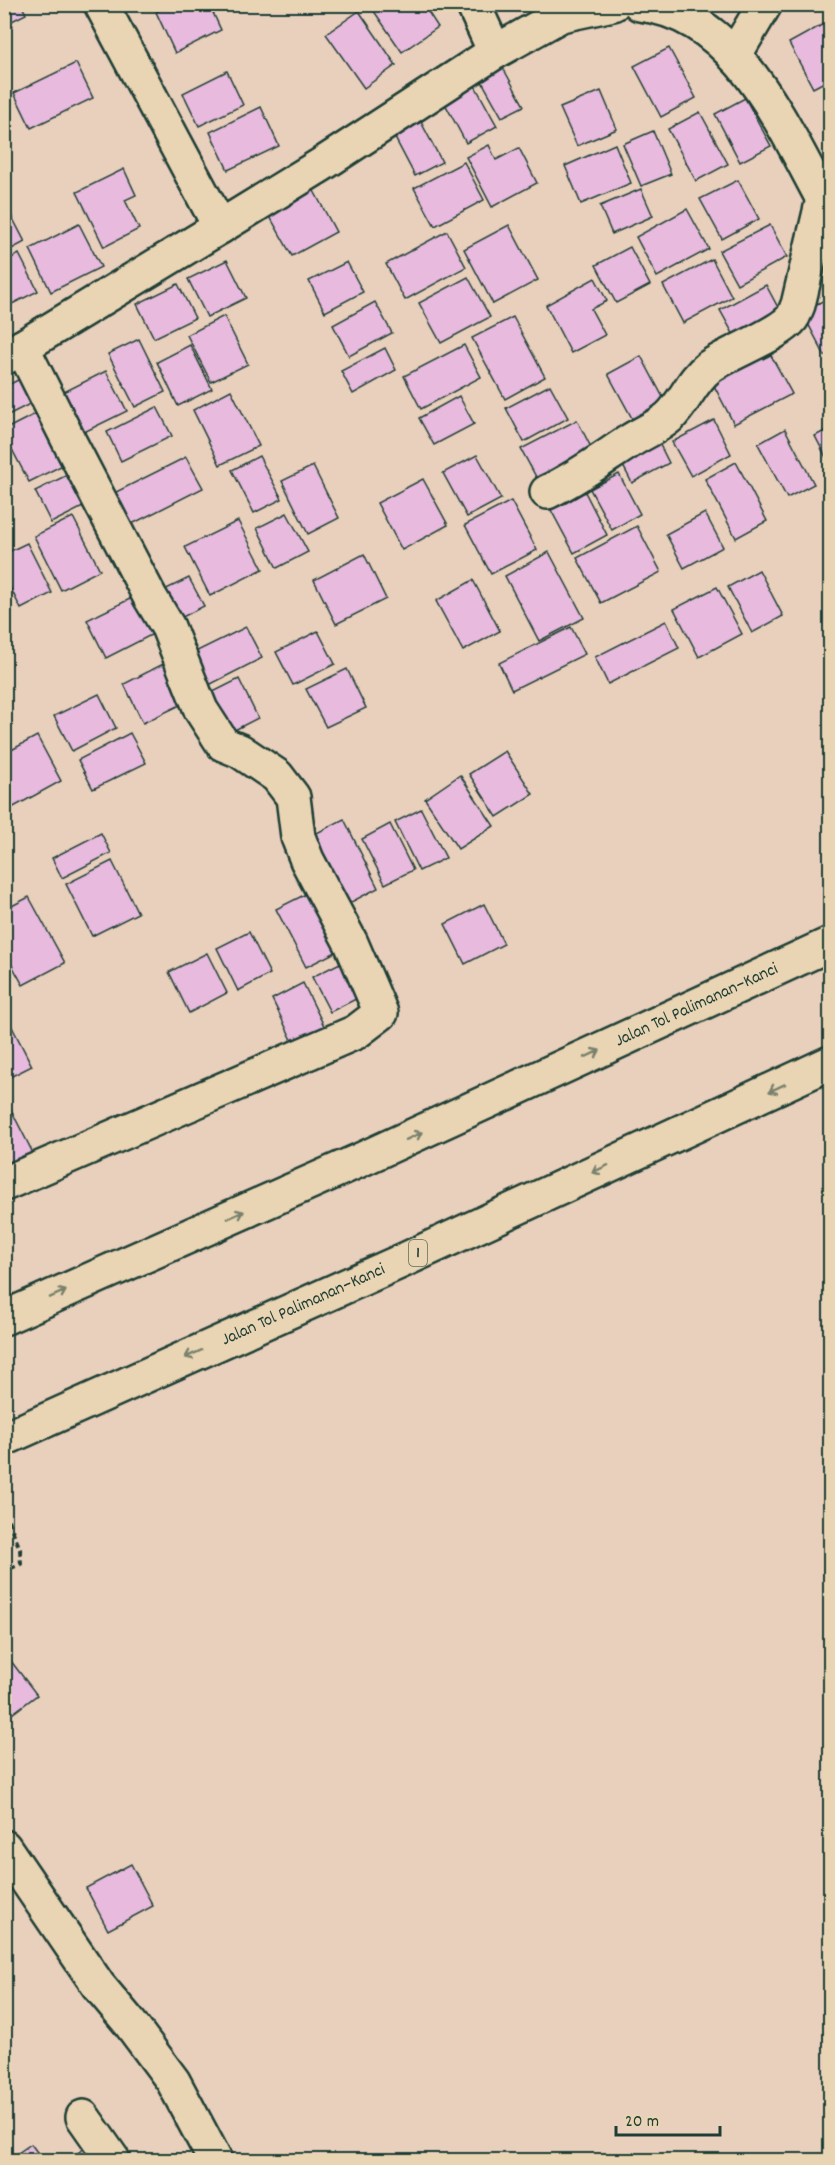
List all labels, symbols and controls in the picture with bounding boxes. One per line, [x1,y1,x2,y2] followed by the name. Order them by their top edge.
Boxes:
[611,957,782,1054] street label: Jalan Tol Palimanan–Kanci
[582,1048,600,1060] one-way arrow
[769,1082,787,1094] one-way arrow
[405,1129,423,1141] one-way arrow
[592,1164,610,1176] one-way arrow
[227,1209,245,1220] one-way arrow
[409,1240,427,1266] road number: 1
[217,1257,389,1353] street label: Jalan Tol Palimanan–Kanci
[48,1288,67,1299] one-way arrow
[185,1349,203,1360] one-way arrow
[616,2099,720,2137] scale bar
[625,2110,659,2135] text: 20 m

